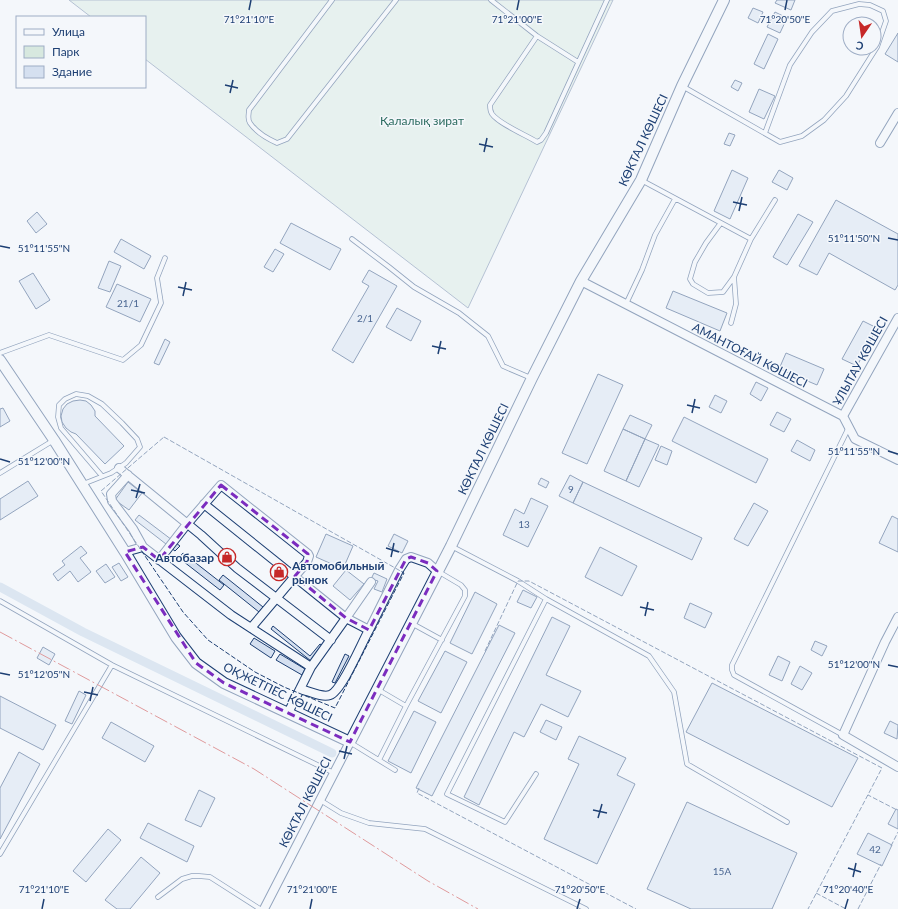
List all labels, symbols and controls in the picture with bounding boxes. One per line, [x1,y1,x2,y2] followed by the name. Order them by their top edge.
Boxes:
[224,13,274,25] text: 71°21'10"E
[492,13,542,25] text: 71°21'00"E
[760,13,810,25] text: 71°20'50"E
[16,16,146,88] legend
[842,16,882,56] north arrow
[52,24,85,39] text: Улица
[854,39,865,53] text: С
[52,44,80,59] text: Парк
[52,64,92,79] text: Здание
[615,92,671,188] street label: КӨКТАЛ КӨШЕСІ
[380,113,464,128] park label: Қалалық зират
[828,232,880,244] text: 51°11'50"N
[18,242,70,254] text: 51°11'55"N
[117,297,139,309] house number: 21/1
[357,312,373,324] house number: 2/1
[829,314,891,408] street label: ҰЛЫТАУ КӨШЕСІ
[690,319,810,391] street label: АМАНТОҒАЙ КӨШЕСІ
[454,401,512,497] street label: КӨКТАЛ КӨШЕСІ
[828,445,880,457] text: 51°11'55"N
[18,455,70,467] text: 51°12'00"N
[568,483,574,495] house number: 9
[518,518,530,530] house number: 13
[217,547,237,567] shop icon: Автобазар
[154,550,214,565] place label: Автобазар
[291,558,384,587] place label: Автомобильный рынок
[269,562,289,582] shop icon: Автомобильный рынок
[828,658,880,670] text: 51°12'00"N
[221,659,335,725] street label: ОҚЖЕТПЕС КӨШЕСІ
[18,668,70,680] text: 51°12'05"N
[276,754,334,850] street label: КӨКТАЛ КӨШЕСІ
[869,843,881,855] house number: 42
[713,865,731,877] house number: 15А
[19,883,69,895] text: 71°21'10"E
[287,883,337,895] text: 71°21'00"E
[555,883,605,895] text: 71°20'50"E
[823,883,873,895] text: 71°20'40"E

